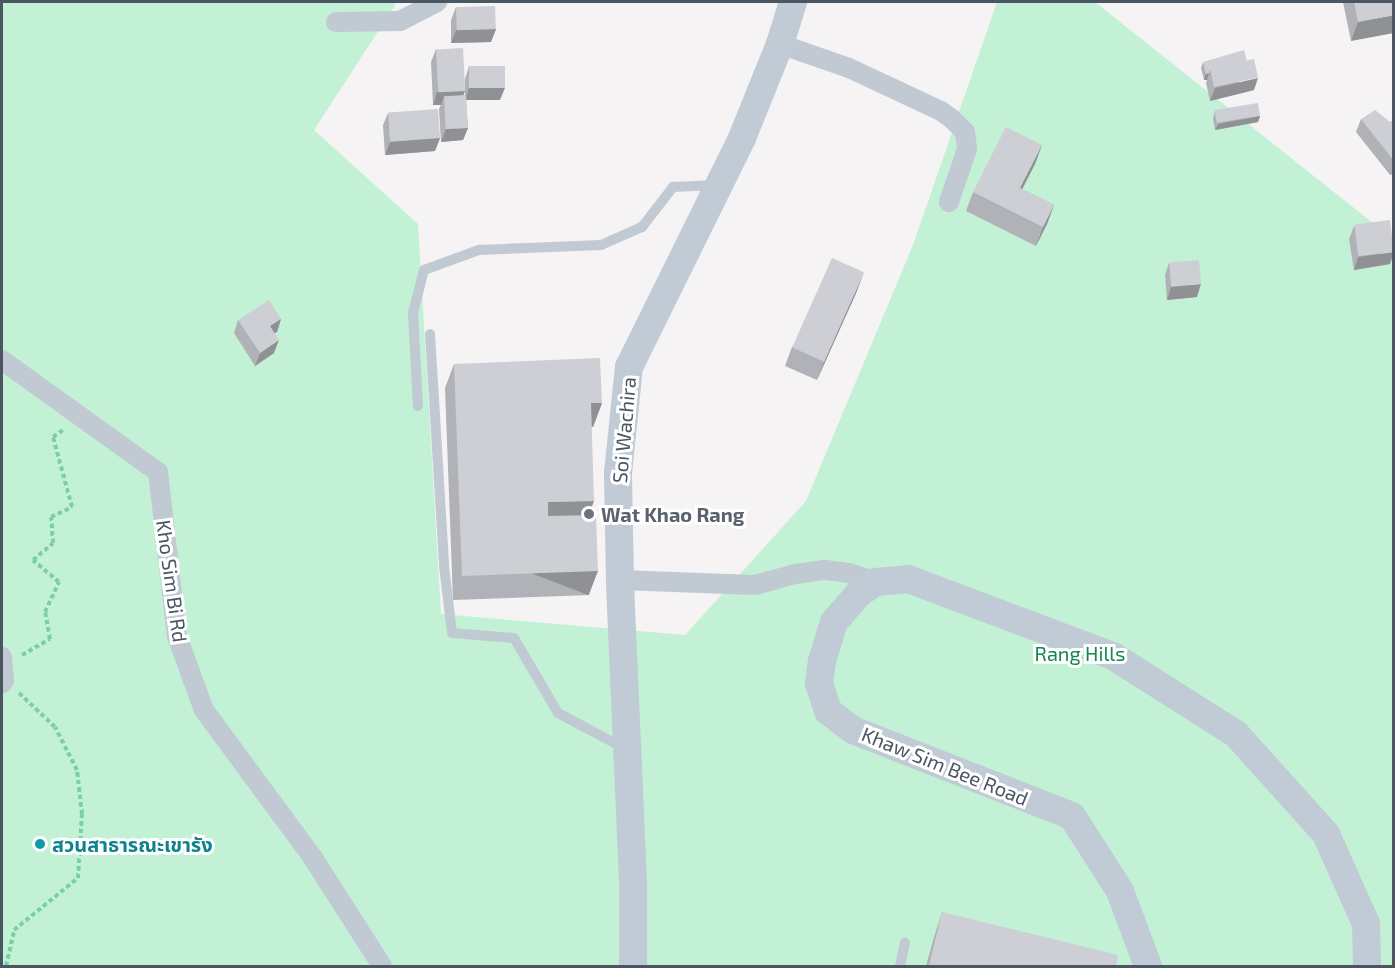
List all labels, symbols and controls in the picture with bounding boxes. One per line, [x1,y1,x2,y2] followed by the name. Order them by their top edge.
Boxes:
[607,376,641,484] street label: Soi Wachira
[601,502,744,526] place label: Wat Khao Rang
[582,507,596,521] marker: Wat Khao Rang
[152,518,192,644] street label: Kho Sim Bi Rd
[1035,641,1125,665] park label: Rang Hills
[858,722,1032,810] street label: Khaw Sim Bee Road
[52,832,213,856] place label: สวนสาธารณะเขารัง
[33,837,47,851] marker: สวนสาธารณะเขารัง

